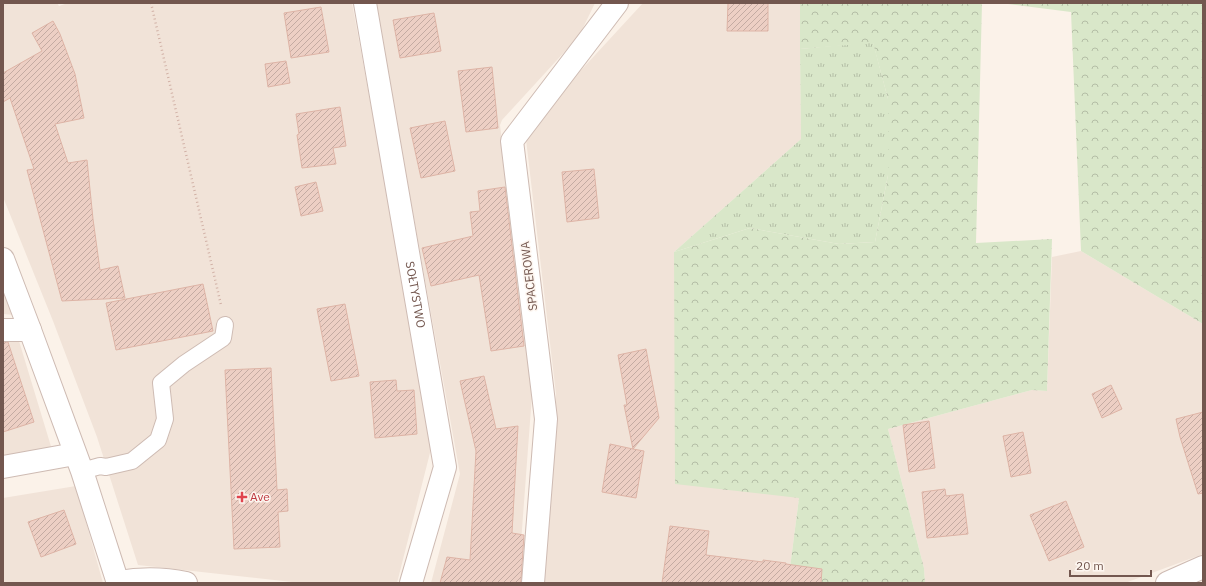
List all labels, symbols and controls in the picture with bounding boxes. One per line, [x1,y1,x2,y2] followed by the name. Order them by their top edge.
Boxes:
[517,240,540,312] street label: SPACEROWA
[403,260,429,329] street label: SOŁTYSTWO
[250,489,270,504] place label: Ave
[237,492,247,502] marker: Ave
[1070,552,1151,578] scale bar
[1076,558,1104,573] text: 20 m

